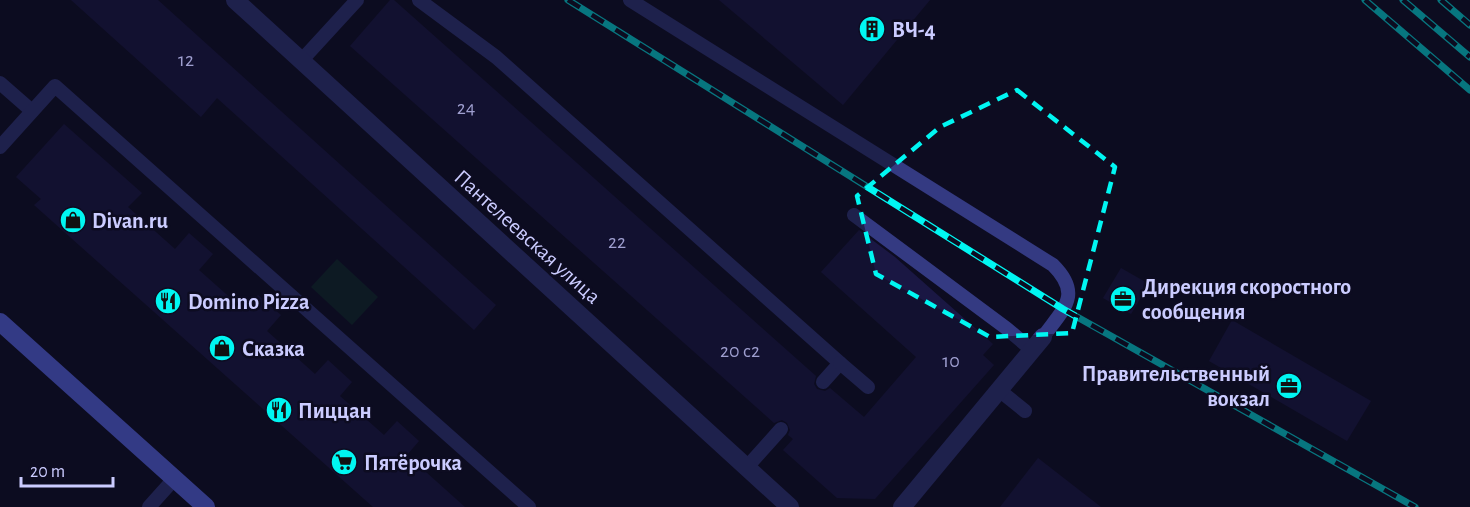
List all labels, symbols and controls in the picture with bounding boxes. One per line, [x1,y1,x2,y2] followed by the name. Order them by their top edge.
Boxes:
[857,14,887,44] building icon: ВЧ-4
[892,19,936,41] place label: ВЧ-4
[178,50,194,70] house number: 12
[457,98,475,118] house number: 24
[450,166,605,308] street label: Пантелеевская улица
[58,205,88,235] shop icon: Divan.ru
[92,210,169,232] place label: Divan.ru
[608,232,626,252] house number: 22
[1142,276,1351,323] place label: Дирекция скоростного сообщения
[1108,284,1138,314] office icon: Дирекция скоростного сообщения
[153,286,183,316] restaurant icon: Domino Pizza
[188,291,310,313] place label: Domino Pizza
[207,333,237,363] shop icon: Сказка
[242,338,305,360] place label: Сказка
[720,341,760,361] house number: 20 с2
[942,351,960,371] house number: 10
[1082,363,1270,410] place label: Правительственный вокзал
[1274,371,1304,401] office icon: Правительственный вокзал
[264,395,294,425] restaurant icon: Пиццан
[298,400,372,422] place label: Пиццан
[329,447,359,477] supermarket icon: Пятёрочка
[21,450,112,488] scale bar
[364,452,462,474] place label: Пятёрочка
[30,463,65,481] text: 20 m

